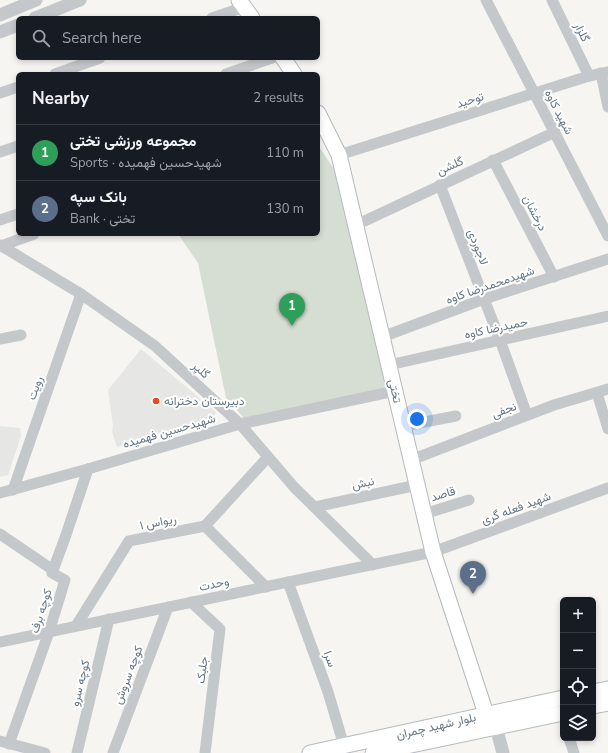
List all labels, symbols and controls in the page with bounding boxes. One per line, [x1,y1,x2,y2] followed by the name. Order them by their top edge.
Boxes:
[16,16,320,60] search box
[570,19,594,44] street label: گلزار
[30,27,52,49] icon: search
[62,28,142,48] text: Search here
[32,87,89,110] text: Nearby
[541,87,577,137] street label: شهید کاوه
[454,88,486,112] street label: توحید
[253,89,304,107] text: 2 results
[70,131,196,151] text: مجموعه ورزشی تختی
[41,144,49,162] text: 1
[266,144,304,162] text: 110 m
[434,153,466,179] street label: گلشن
[70,154,222,172] text: Sports · شهیدحسین فهمیده
[70,187,127,207] text: بانک سپه
[519,192,551,234] street label: درخشان
[41,200,49,218] text: 2
[266,200,304,218] text: 130 m
[70,210,135,228] text: Bank · تختی
[464,227,492,267] street label: لاجوردی
[444,262,536,308] street label: شهیدمحمدرضا کاوه
[279,293,305,326] pin: 1
[463,313,529,343] street label: حمیدرضا کاوه
[188,357,213,382] street label: گلپر
[24,374,46,402] street label: رویت
[385,378,406,405] street label: تختی
[164,393,245,409] place label: دبیرستان دخترانه
[151,396,161,406] marker: دبیرستان دخترانه
[489,398,519,422] street label: نجفی
[407,409,427,429] your location
[121,410,217,452] street label: شهیدحسین فهمیده
[350,473,376,493] street label: نبش
[429,483,457,505] street label: قاصد
[479,488,553,528] street label: شهید فعله گری
[138,511,178,533] street label: ریواس ۱
[460,561,486,594] pin: 2
[198,573,230,595] street label: وحدت
[26,587,56,635] street label: کوچه برف
[560,597,596,741] map controls
[560,597,596,633] button: +
[560,633,596,669] button: −
[110,643,146,707] street label: کوچه سروش
[320,649,340,669] street label: سرا
[192,655,212,685] street label: جلبک
[67,658,93,708] street label: کوچه سرو
[560,669,596,705] button: locate
[560,705,596,741] button: layers
[394,709,478,743] street label: بلوار شهید چمران

